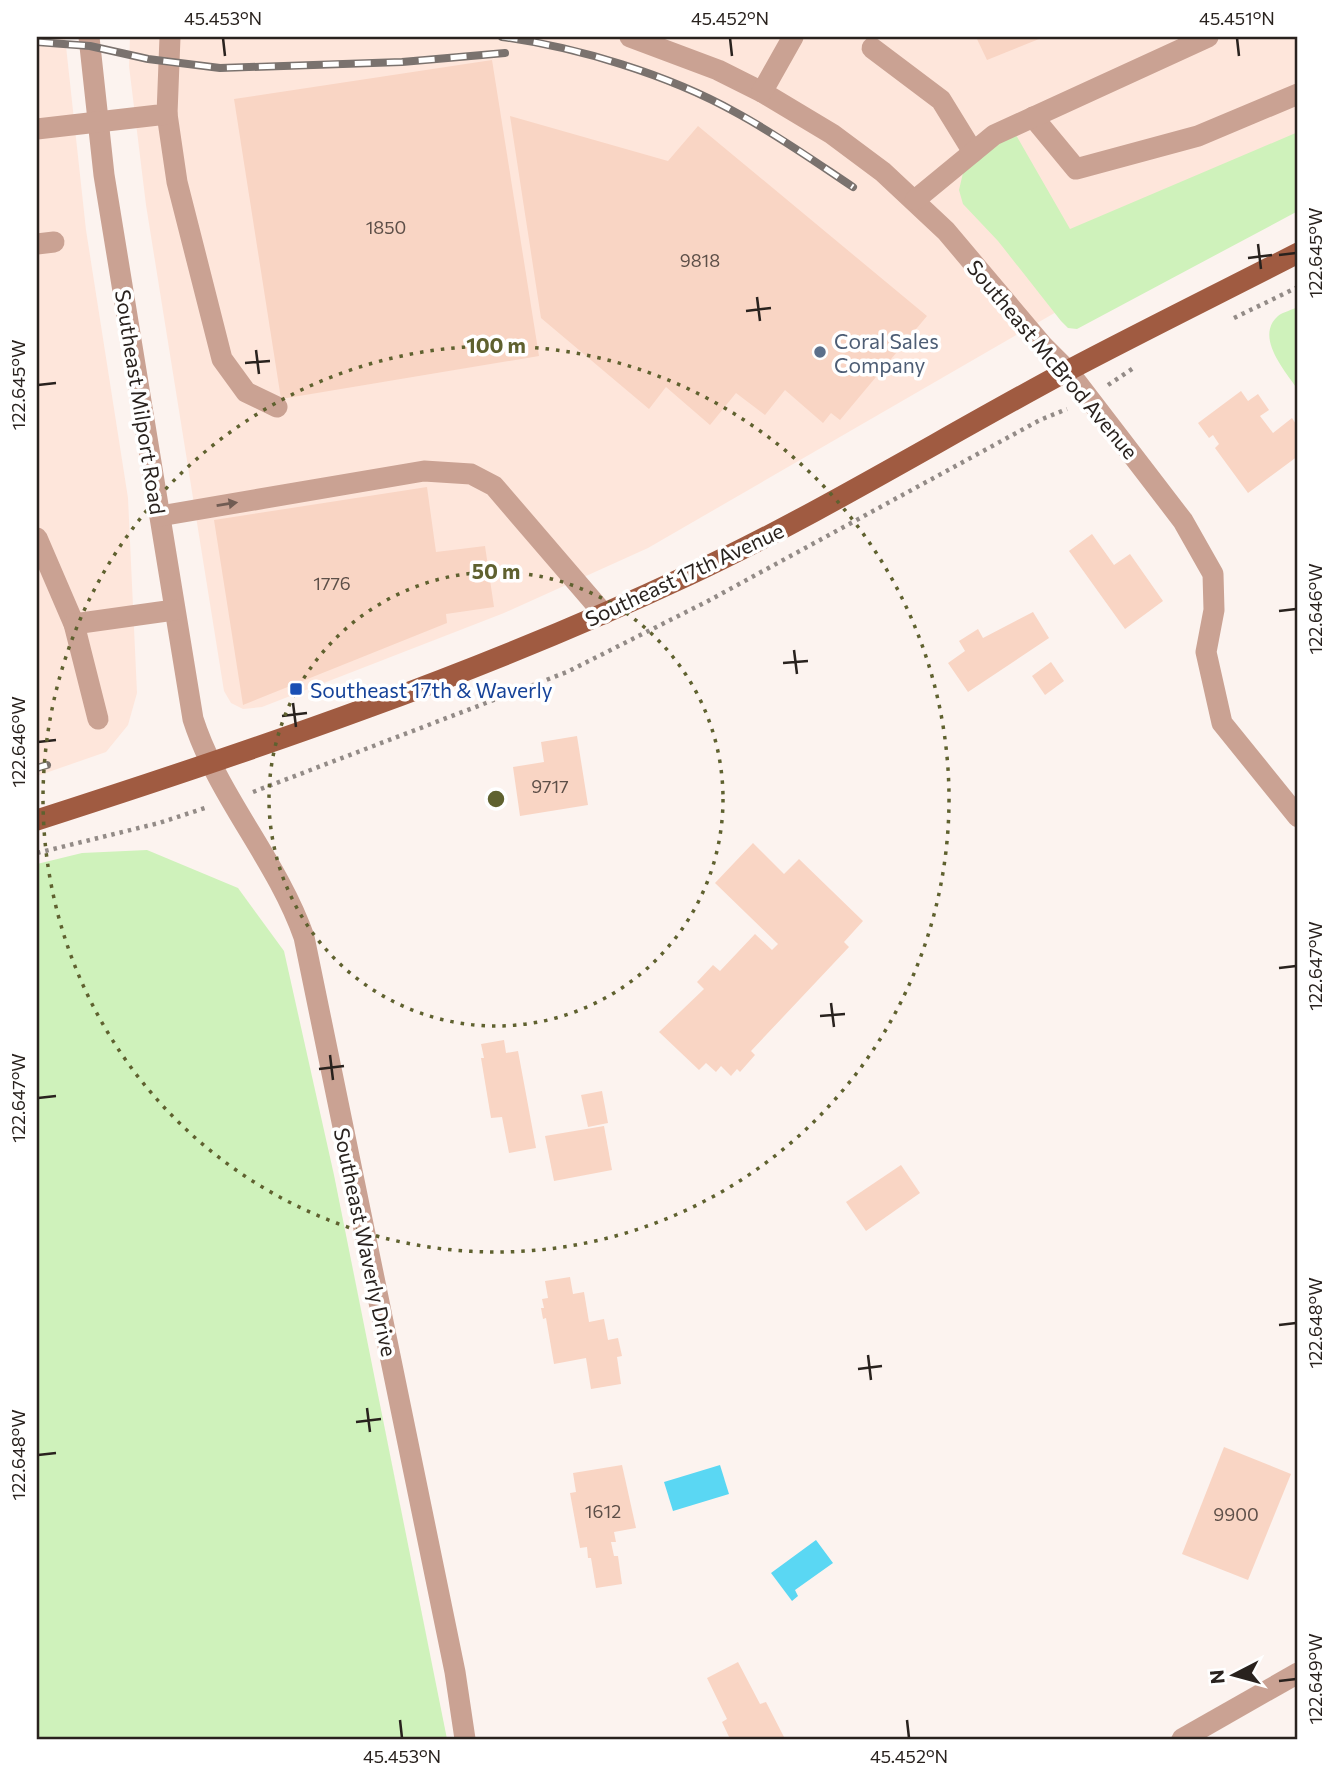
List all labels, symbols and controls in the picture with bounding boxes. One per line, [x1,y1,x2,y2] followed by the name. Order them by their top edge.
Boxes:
[184,7,262,29] text: 45.453°N
[691,7,769,29] text: 45.452°N
[1199,7,1275,29] text: 45.451°N
[1304,208,1326,298] text: 122.645°W
[366,216,406,238] house number: 1850
[680,249,720,271] house number: 9818
[962,254,1144,464] street label: Southeast McBrod Avenue
[111,288,171,516] street label: Southeast Milport Road
[834,328,939,377] place label: Coral Sales Company
[466,332,526,357] text: 100 m
[7,340,29,430] text: 122.645°W
[812,344,828,360] marker: Coral Sales Company
[216,498,238,509] one-way arrow
[581,517,787,631] street label: Southeast 17th Avenue
[472,558,520,583] text: 50 m
[1304,563,1326,655] text: 122.646°W
[313,572,351,594] house number: 1776
[310,677,553,702] place label: Southeast 17th & Waverly
[288,681,304,697] marker: Southeast 17th & Waverly
[7,696,29,788] text: 122.646°W
[531,775,569,797] house number: 9717
[484,787,508,811] centre of rings
[1304,921,1326,1011] text: 122.647°W
[7,1053,29,1143] text: 122.647°W
[330,1125,402,1359] street label: Southeast Waverly Drive
[1304,1277,1326,1369] text: 122.648°W
[7,1409,29,1501] text: 122.648°W
[585,1500,621,1522] house number: 1612
[1213,1503,1259,1525] house number: 9900
[1304,1633,1326,1725] text: 122.649°W
[1198,1640,1268,1710] north arrow
[1204,1669,1229,1685] text: N
[363,1745,441,1767] text: 45.453°N
[870,1745,948,1767] text: 45.452°N

